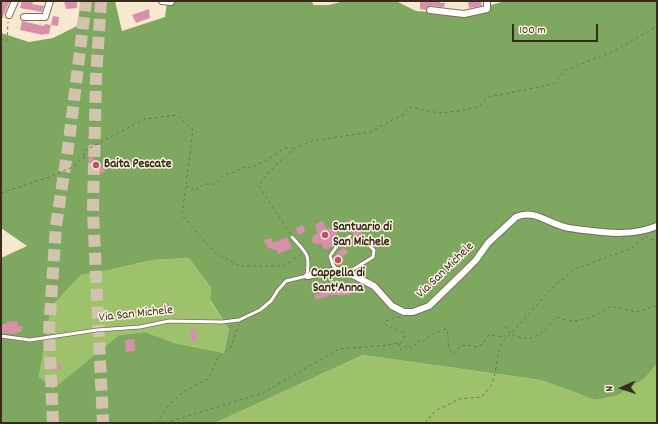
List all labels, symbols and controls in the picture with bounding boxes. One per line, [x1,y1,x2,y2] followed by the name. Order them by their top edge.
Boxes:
[514,16,600,42] scale bar
[519,22,546,39] text: 100 m
[104,157,171,173] place label: Baita Pescate
[91,160,101,170] marker: Baita Pescate
[333,220,392,251] place label: Santuario di San Michele
[320,230,330,240] marker: Santuario di San Michele
[414,240,478,302] street label: Via San Michele
[333,255,343,265] marker: Cappella di Sant'Anna
[311,266,365,297] place label: Cappella di Sant'Anna
[98,303,174,327] street label: Via San Michele
[602,368,642,408] north arrow
[602,385,618,392] text: N

